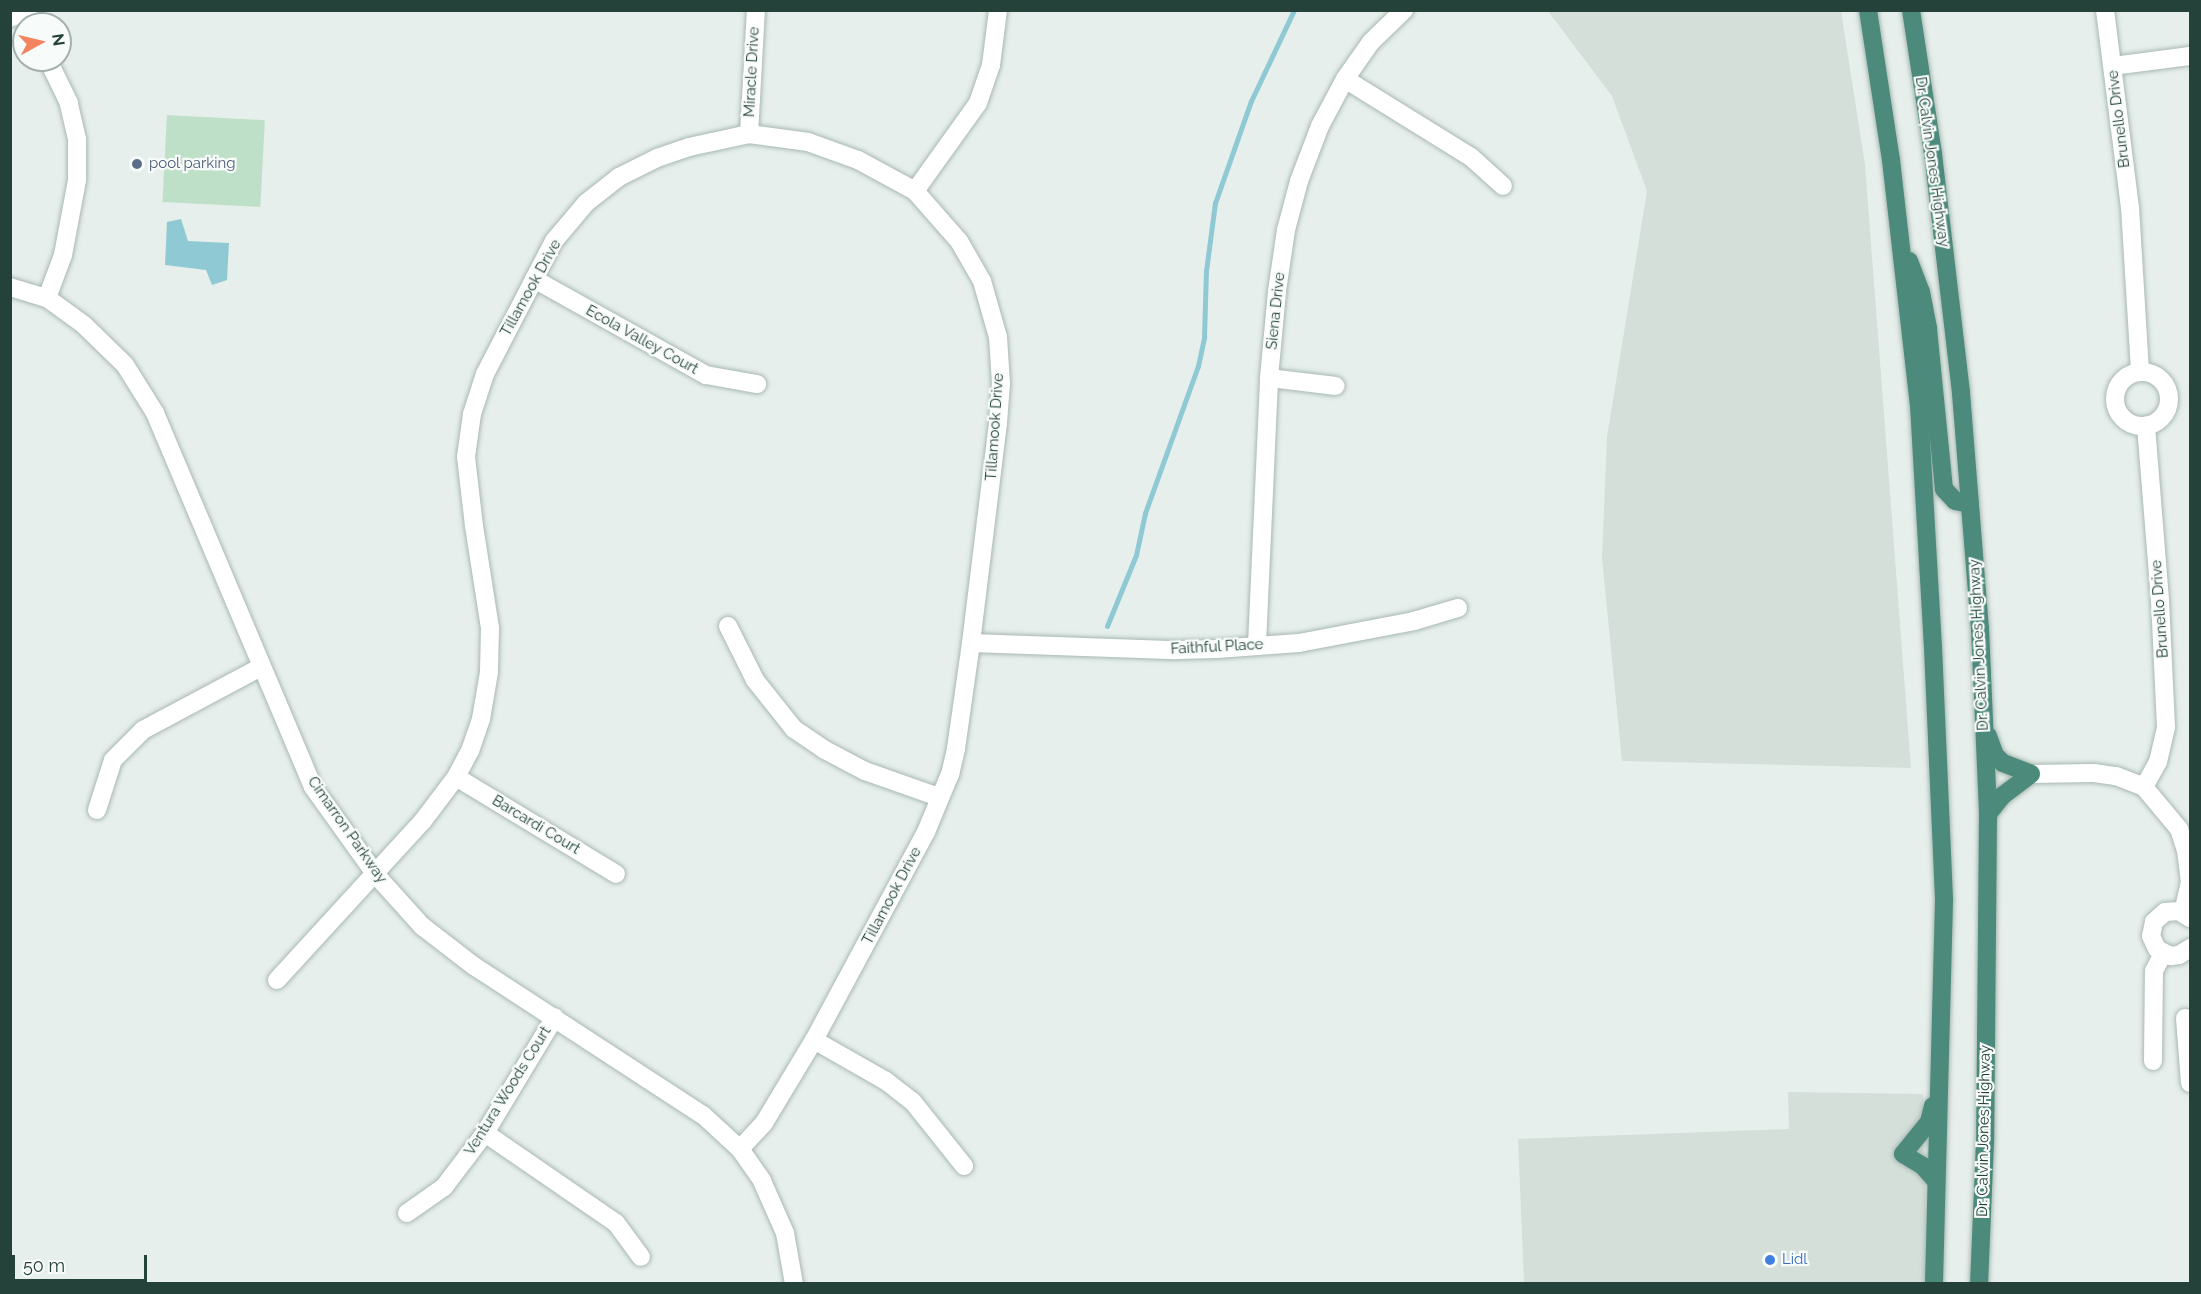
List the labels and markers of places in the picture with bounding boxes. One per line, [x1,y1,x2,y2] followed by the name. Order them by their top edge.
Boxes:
[149,155,236,173] place label: pool parking
[130,157,144,171] marker: pool parking
[1782,1251,1807,1269] place label: Lidl
[1763,1253,1777,1267] marker: Lidl

